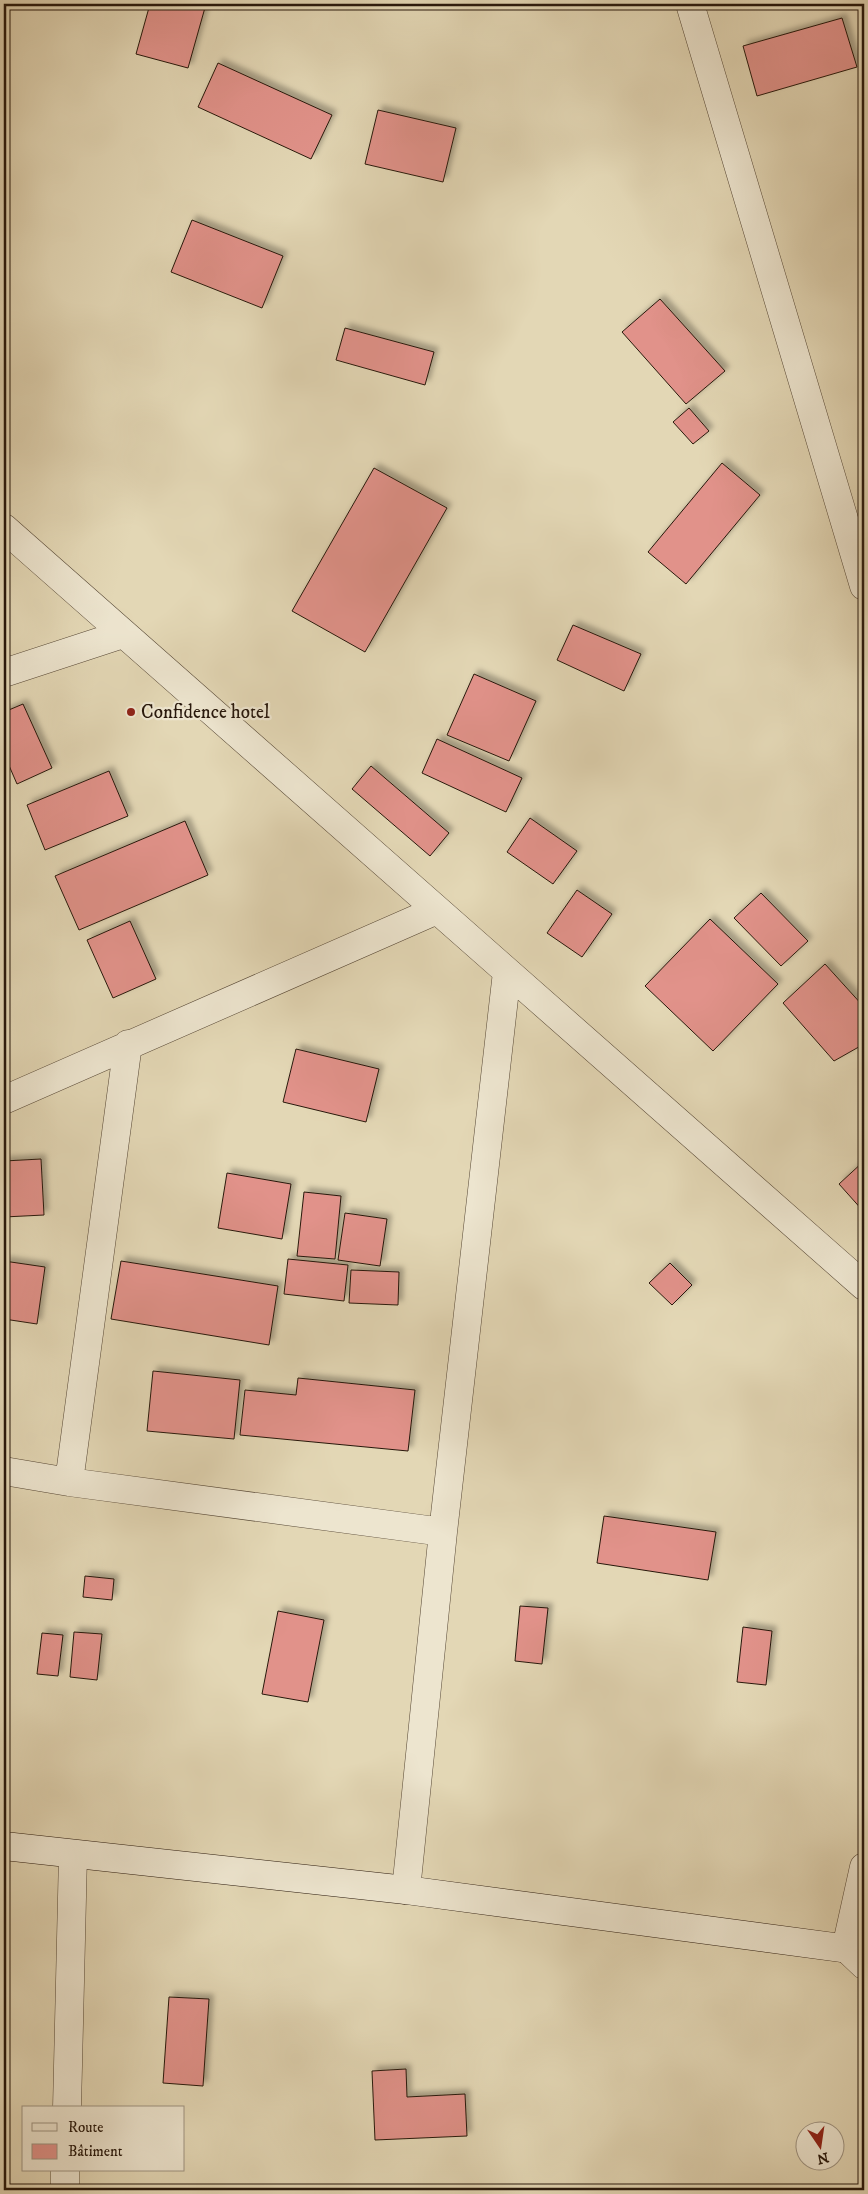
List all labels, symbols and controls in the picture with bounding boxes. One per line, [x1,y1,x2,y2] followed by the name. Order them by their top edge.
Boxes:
[141,701,270,724] place label: Confidence hotel
[125,706,137,718] marker: Confidence hotel
[22,2106,185,2172] legend
[68,2118,103,2137] text: Route
[796,2122,846,2172] north arrow
[68,2142,123,2161] text: Bâtiment
[815,2148,830,2168] text: N

